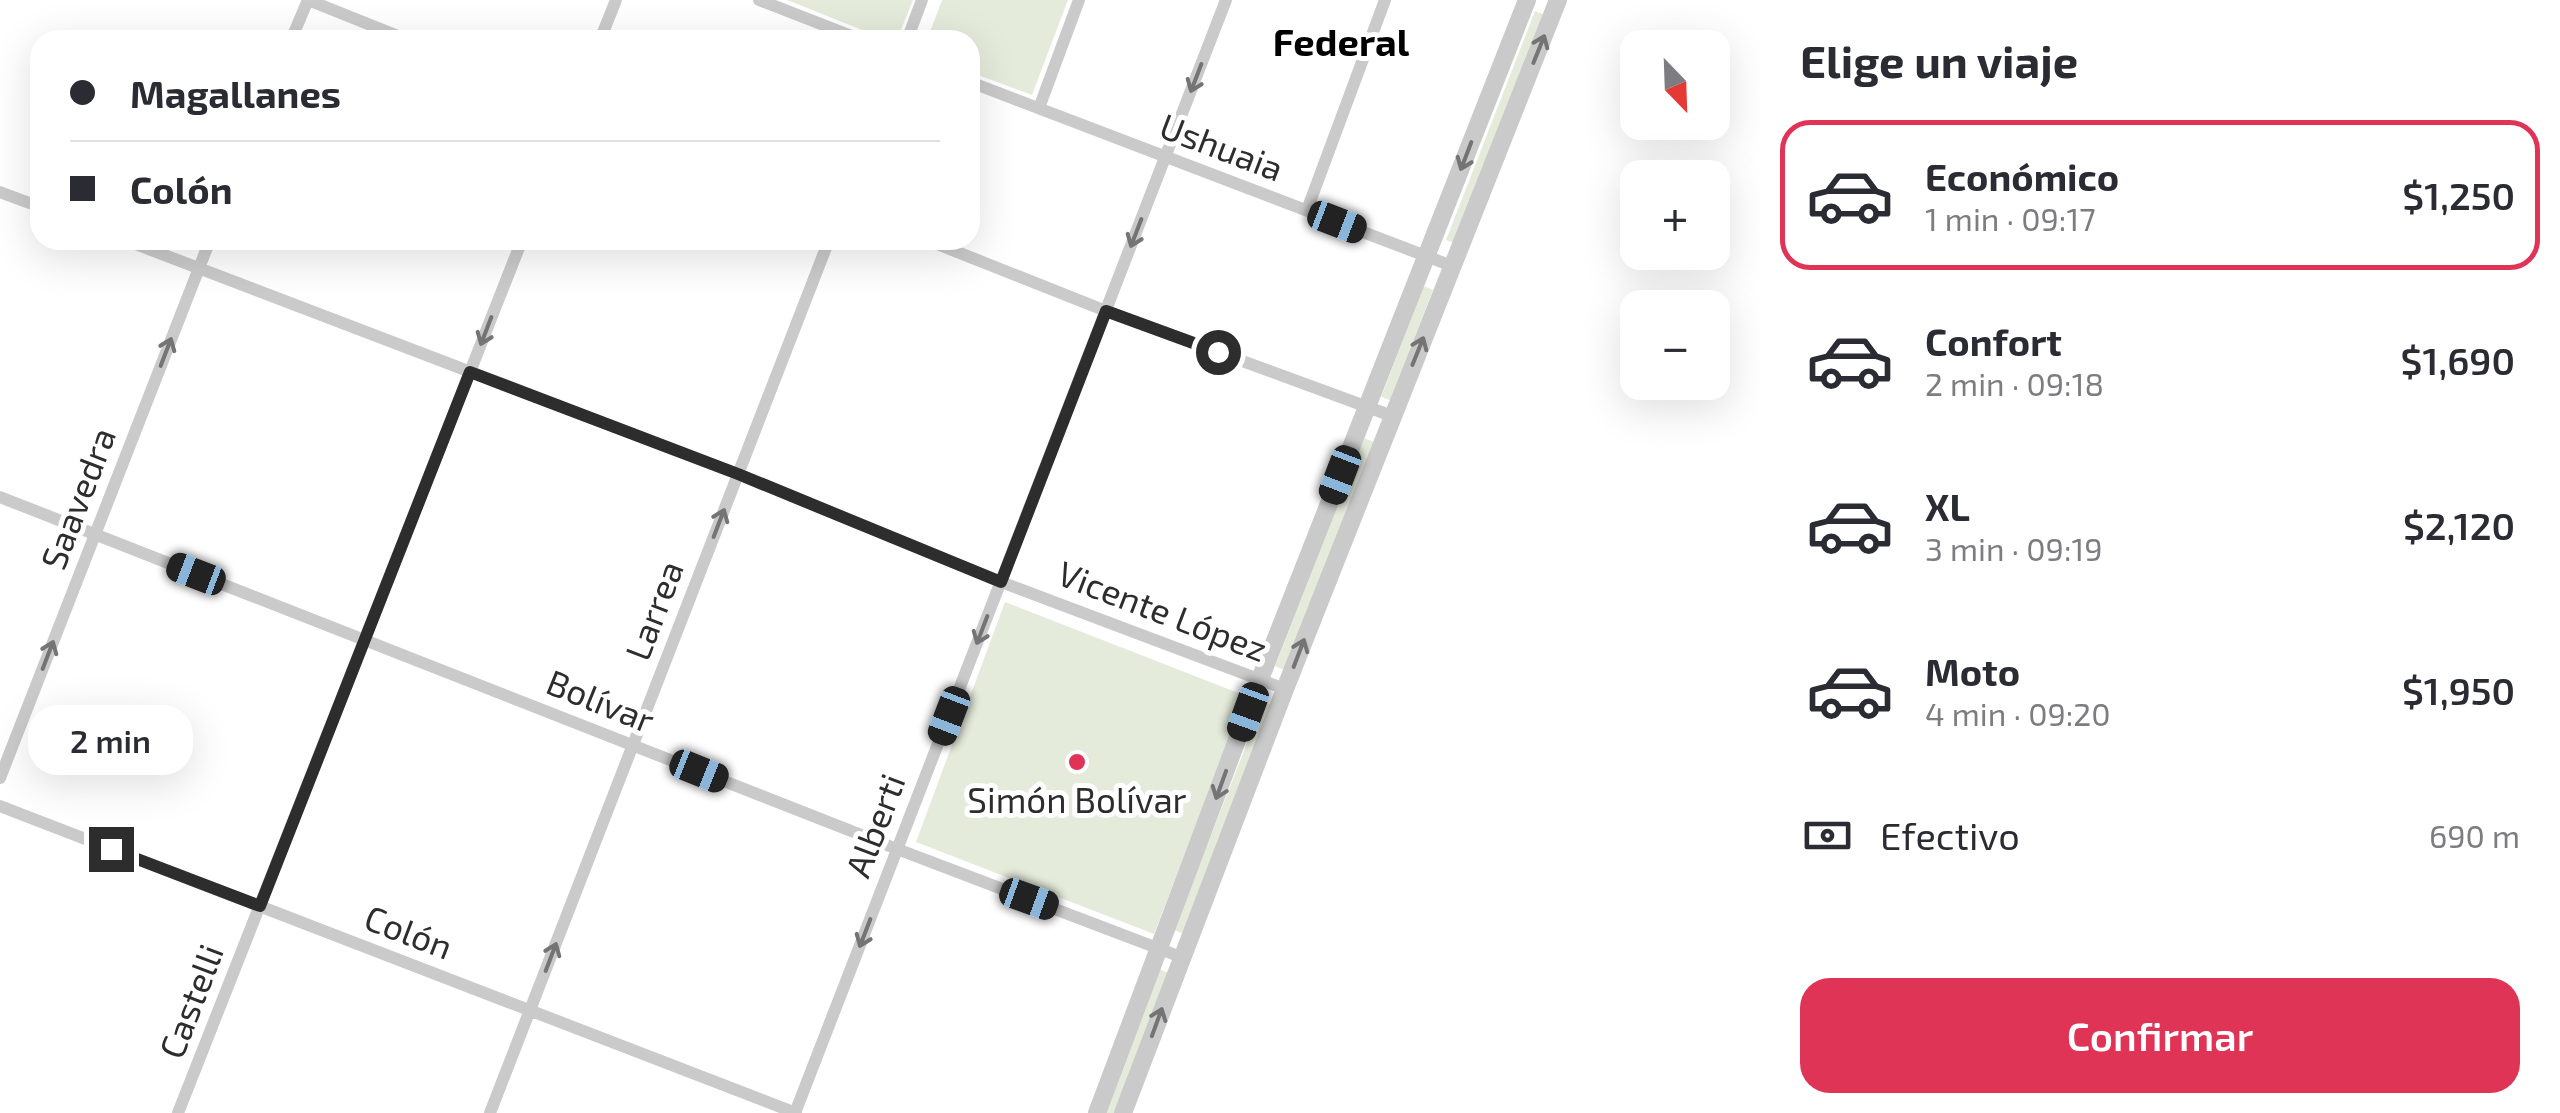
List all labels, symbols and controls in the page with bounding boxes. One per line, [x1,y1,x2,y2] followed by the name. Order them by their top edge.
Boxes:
[1273,18,1410,64] district label: Federal
[1620,30,1730,140] north arrow
[1620,30,1730,400] map controls
[1800,33,2078,87] text: Elige un viaje
[1531,34,1549,65] one-way arrow
[1185,63,1203,93] one-way arrow
[130,70,341,116] text: Magallanes
[1154,103,1290,189] street label: Ushuaia
[1455,140,1473,171] one-way arrow
[1805,150,1895,240] icon: car
[1925,153,2119,199] text: Económico
[1620,160,1730,270] button: +
[130,166,233,212] text: Colón
[2402,172,2515,218] text: $1,250
[1304,197,1370,247] car
[1925,199,2096,237] text: 1 min · 09:17
[1125,218,1143,248] one-way arrow
[1620,290,1730,400] button: −
[475,315,493,345] one-way arrow
[1805,315,1895,405] icon: car
[1925,318,2062,364] text: Confort
[1196,330,1241,375] route start
[1411,336,1429,367] one-way arrow
[158,337,176,368] one-way arrow
[2401,337,2515,383] text: $1,690
[1925,364,2104,402] text: 2 min · 09:18
[31,421,123,575] street label: Saavedra
[1315,442,1365,508] car
[1805,480,1895,570] icon: car
[1925,483,1970,529] text: XL
[2403,502,2515,548] text: $2,120
[712,509,730,539] one-way arrow
[1925,529,2103,567] text: 3 min · 09:19
[163,549,229,599] car
[1052,551,1274,669] street label: Vicente López
[615,554,691,666] street label: Larrea
[972,614,990,645] one-way arrow
[1292,638,1310,669] one-way arrow
[41,640,59,671] one-way arrow
[1805,645,1895,735] icon: car
[1925,648,2020,694] text: Moto
[541,659,661,741] street label: Bolívar
[2402,667,2515,713] text: $1,950
[1224,679,1272,745] car
[924,683,974,749] car
[1925,694,2111,732] text: 4 min · 09:20
[28,704,194,774] callout: 2 min
[70,721,151,759] text: 2 min
[666,746,732,796] car
[1066,751,1088,773] marker: Simón Bolívar
[835,768,913,882] street label: Alberti
[1211,769,1229,800] one-way arrow
[967,778,1187,820] place label: Simón Bolívar
[1800,808,1855,863] icon: cash
[1880,812,2020,858] text: Efectivo
[2429,816,2520,854] text: 690 m
[89,827,134,872] route end
[996,875,1062,923] car
[359,895,459,967] street label: Colón
[854,917,872,948] one-way arrow
[149,938,231,1064] street label: Castelli
[543,942,561,973] one-way arrow
[1800,978,2520,1093] button: Confirmar
[1149,1007,1167,1038] one-way arrow

